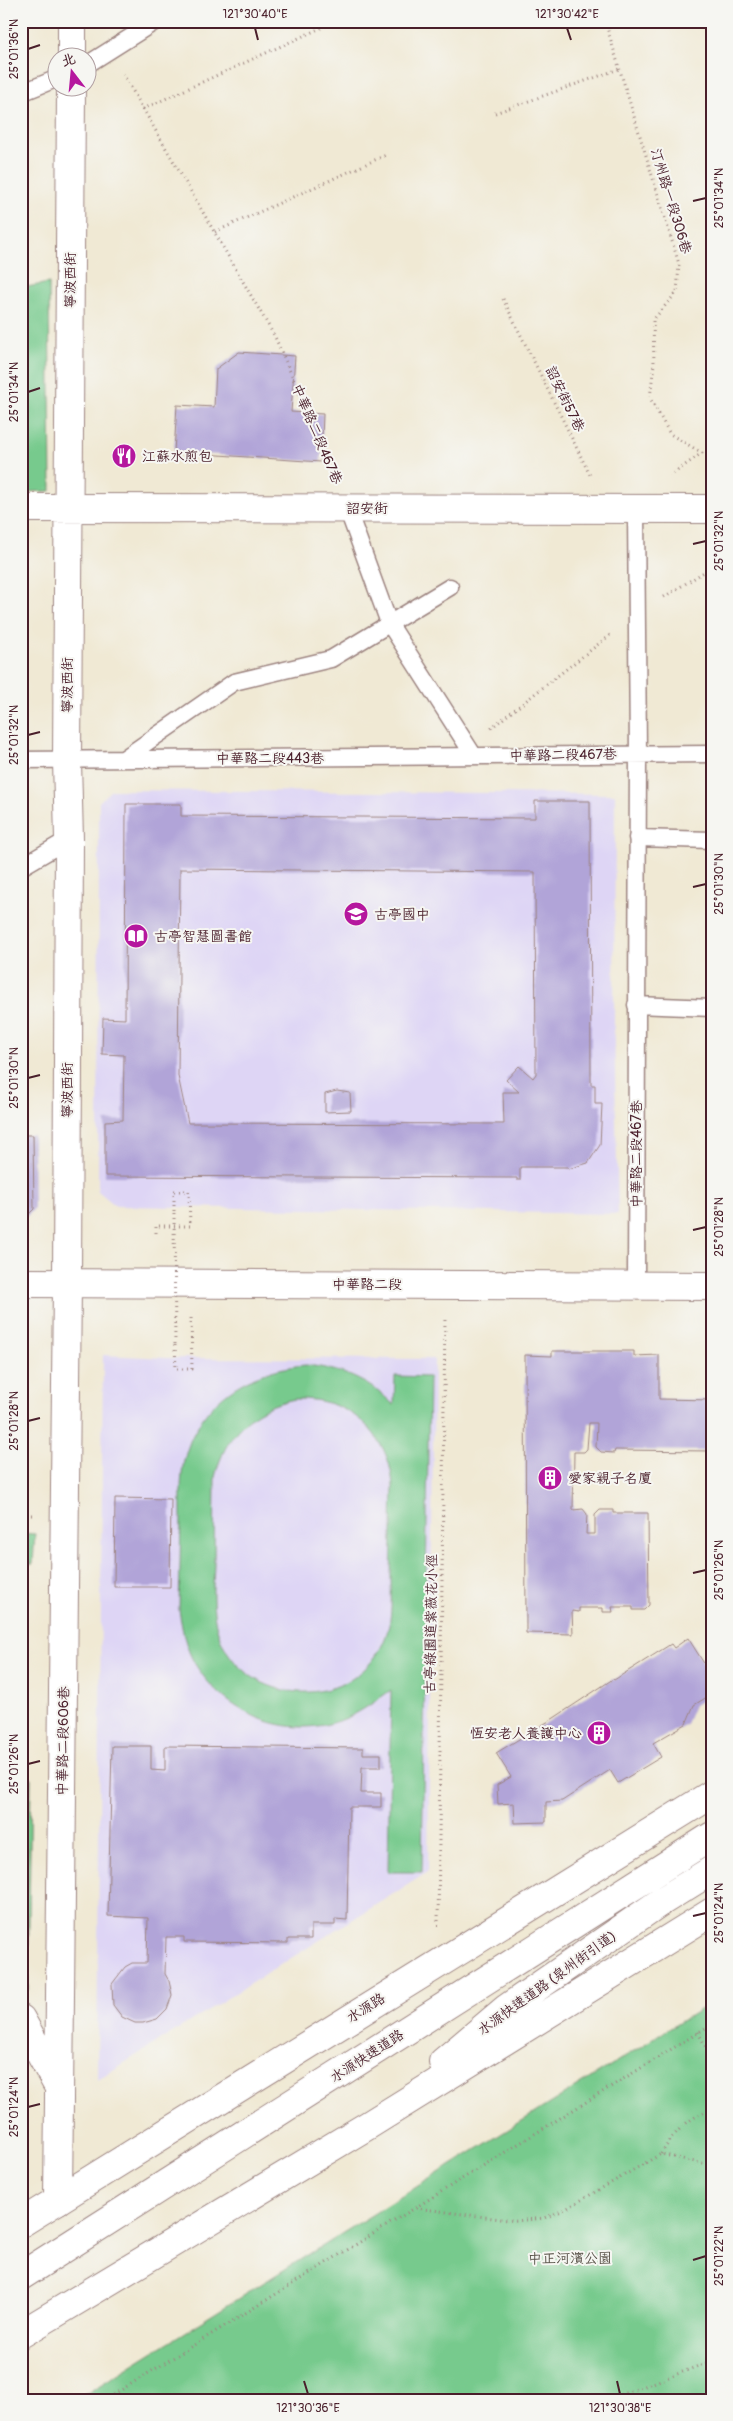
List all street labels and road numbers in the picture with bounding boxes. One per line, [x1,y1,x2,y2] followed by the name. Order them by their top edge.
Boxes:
[647,146,695,257] street label: 汀州路一段306巷
[62,252,79,308] street label: 寧波西街
[542,363,589,436] street label: 詔安街57巷
[288,381,346,488] street label: 中華路二段467巷
[346,500,388,517] street label: 詔安街
[59,657,76,713] street label: 寧波西街
[509,746,618,764] street label: 中華路二段467巷
[216,750,325,767] street label: 中華路二段443巷
[59,1062,76,1118] street label: 寧波西街
[628,1099,645,1208] street label: 中華路二段467巷
[332,1276,402,1293] street label: 中華路二段
[421,1554,441,1694] street label: 古亭綠園道紫薇花小徑
[54,1685,72,1796] street label: 中華路二段606巷
[475,1927,619,2039] street label: 水源快速道路 (泉州街引道)
[344,1990,388,2026] street label: 水源路
[327,2026,407,2086] street label: 水源快速道路

